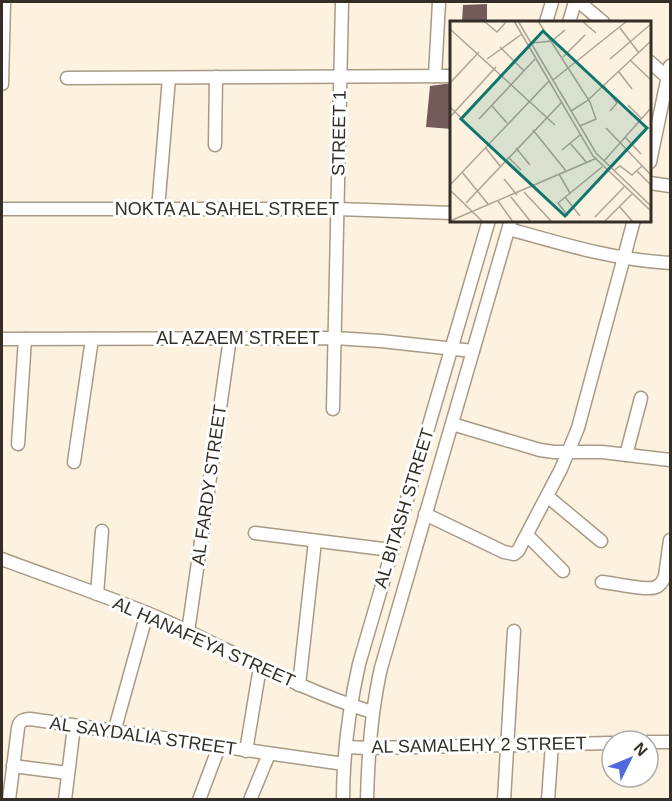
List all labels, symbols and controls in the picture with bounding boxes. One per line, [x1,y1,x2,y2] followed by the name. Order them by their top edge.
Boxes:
[450,21,651,222] inset map
[328,90,350,176] street label: STREET 1
[115,199,339,219] street label: NOKTA AL SAHEL STREET
[156,328,320,348] street label: AL AZAEM STREET
[188,403,230,567] street label: AL FARDY STREET
[370,426,438,590] street label: AL BITASH STREET
[110,593,298,691] street label: AL HANAFEYA STREET
[48,713,238,759] street label: AL SAYDALIA STREET
[600,729,660,789] north arrow
[371,733,587,757] street label: AL SAMALEHY 2 STREET
[630,739,651,759] text: N

